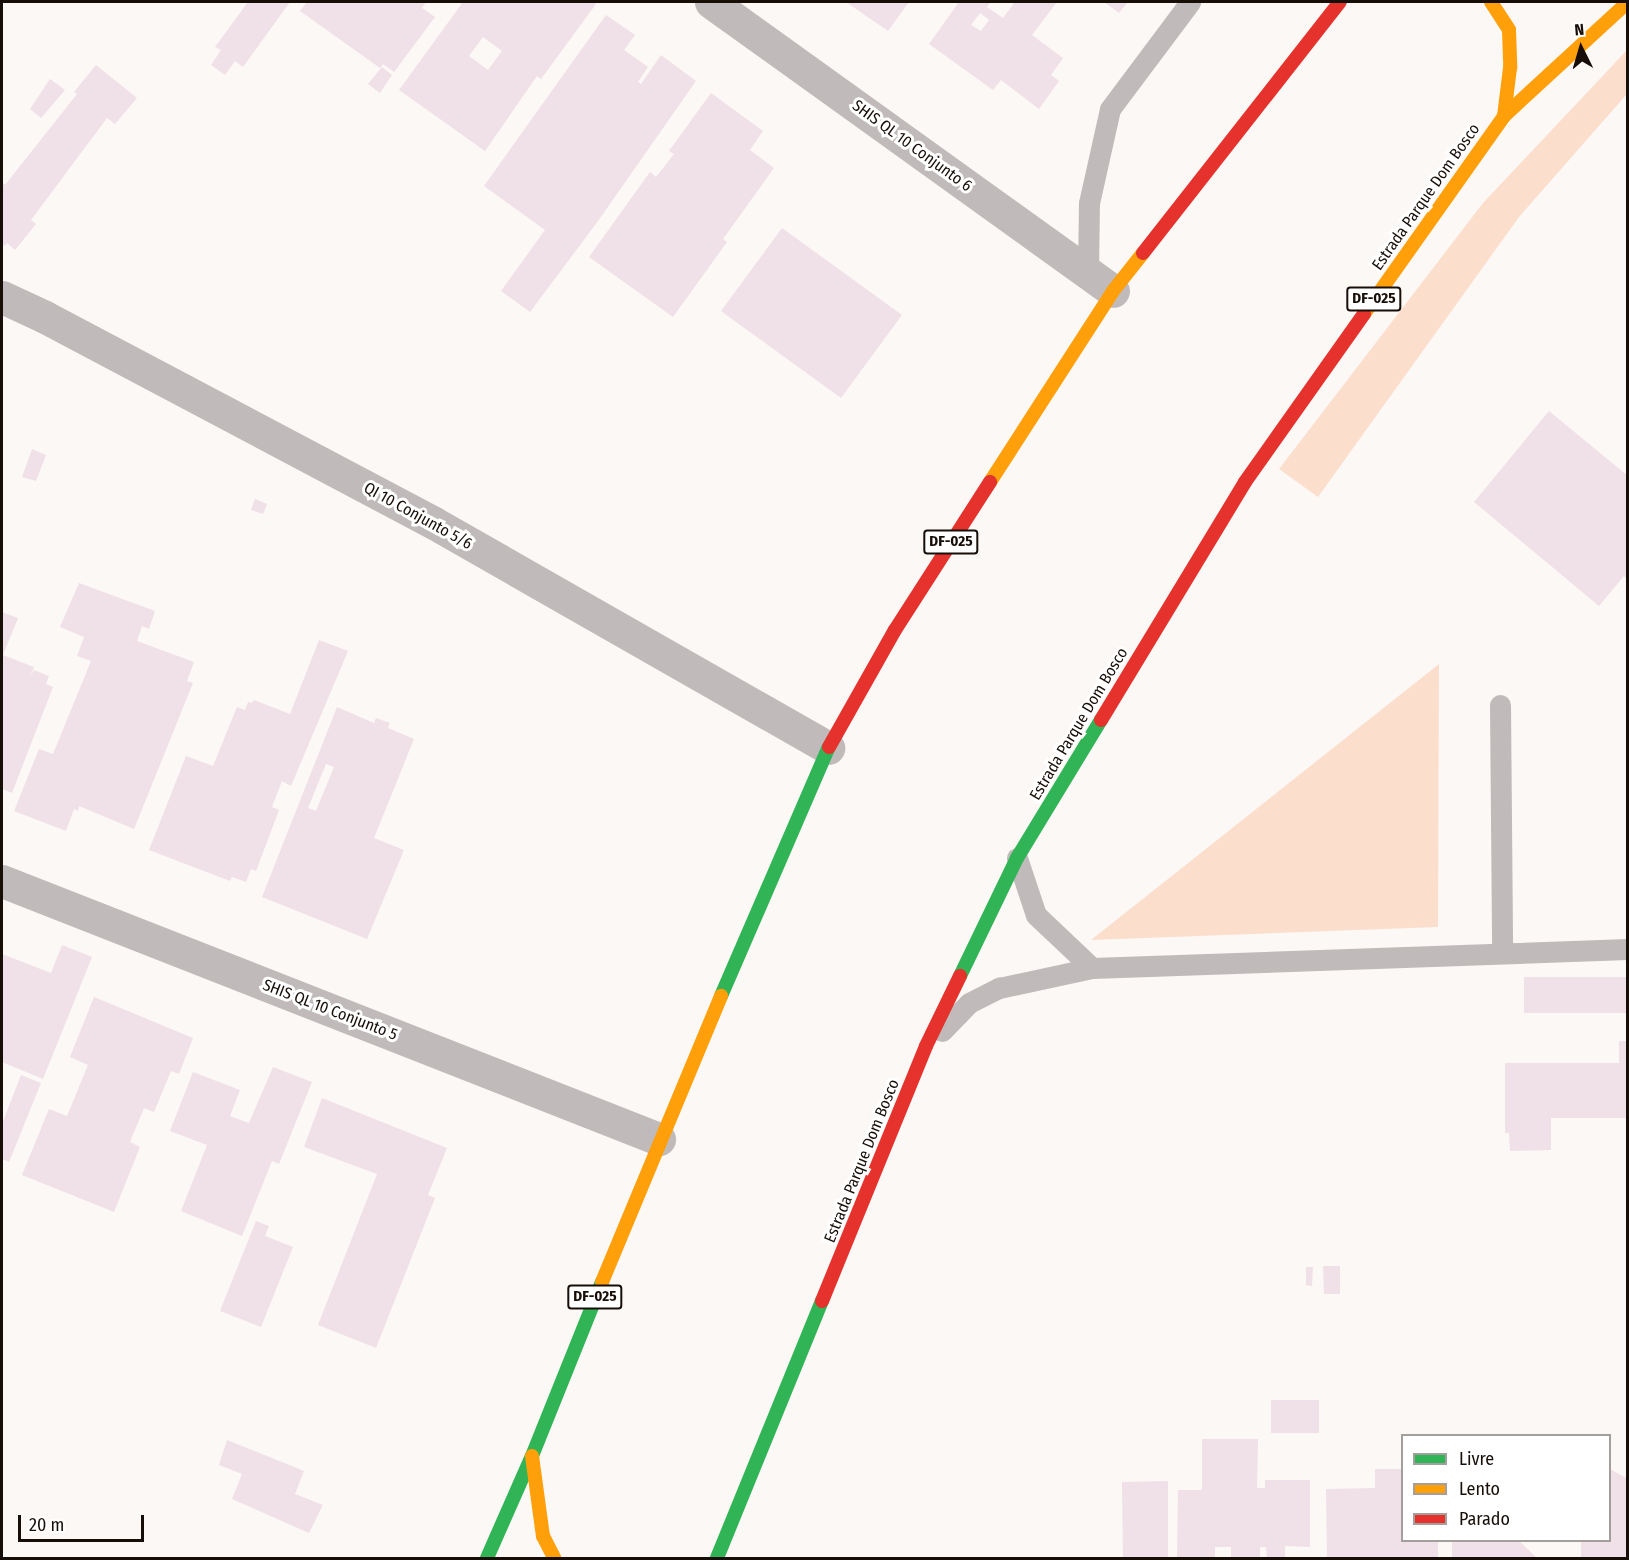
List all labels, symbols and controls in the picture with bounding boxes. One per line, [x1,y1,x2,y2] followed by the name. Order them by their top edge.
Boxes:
[1551,18,1611,78] north arrow
[1574,20,1585,39] text: N
[848,96,976,196] street label: SHIS QL 10 Conjunto 6
[1368,120,1484,274] street label: Estrada Parque Dom Bosco
[1346,287,1402,311] road number: DF-025
[360,478,476,554] street label: QI 10 Conjunto 5/6
[922,530,980,554] road number: DF-025
[1026,644,1132,804] street label: Estrada Parque Dom Bosco
[260,975,400,1045] street label: SHIS QL 10 Conjunto 5
[820,1077,904,1245] street label: Estrada Parque Dom Bosco
[566,1285,624,1309] road number: DF-025
[1401,1434,1611,1542] legend
[1459,1448,1494,1470] text: Livre
[1459,1478,1500,1500] text: Lento
[21,1503,147,1541] scale bar
[1459,1508,1510,1530] text: Parado
[29,1514,64,1536] text: 20 m

